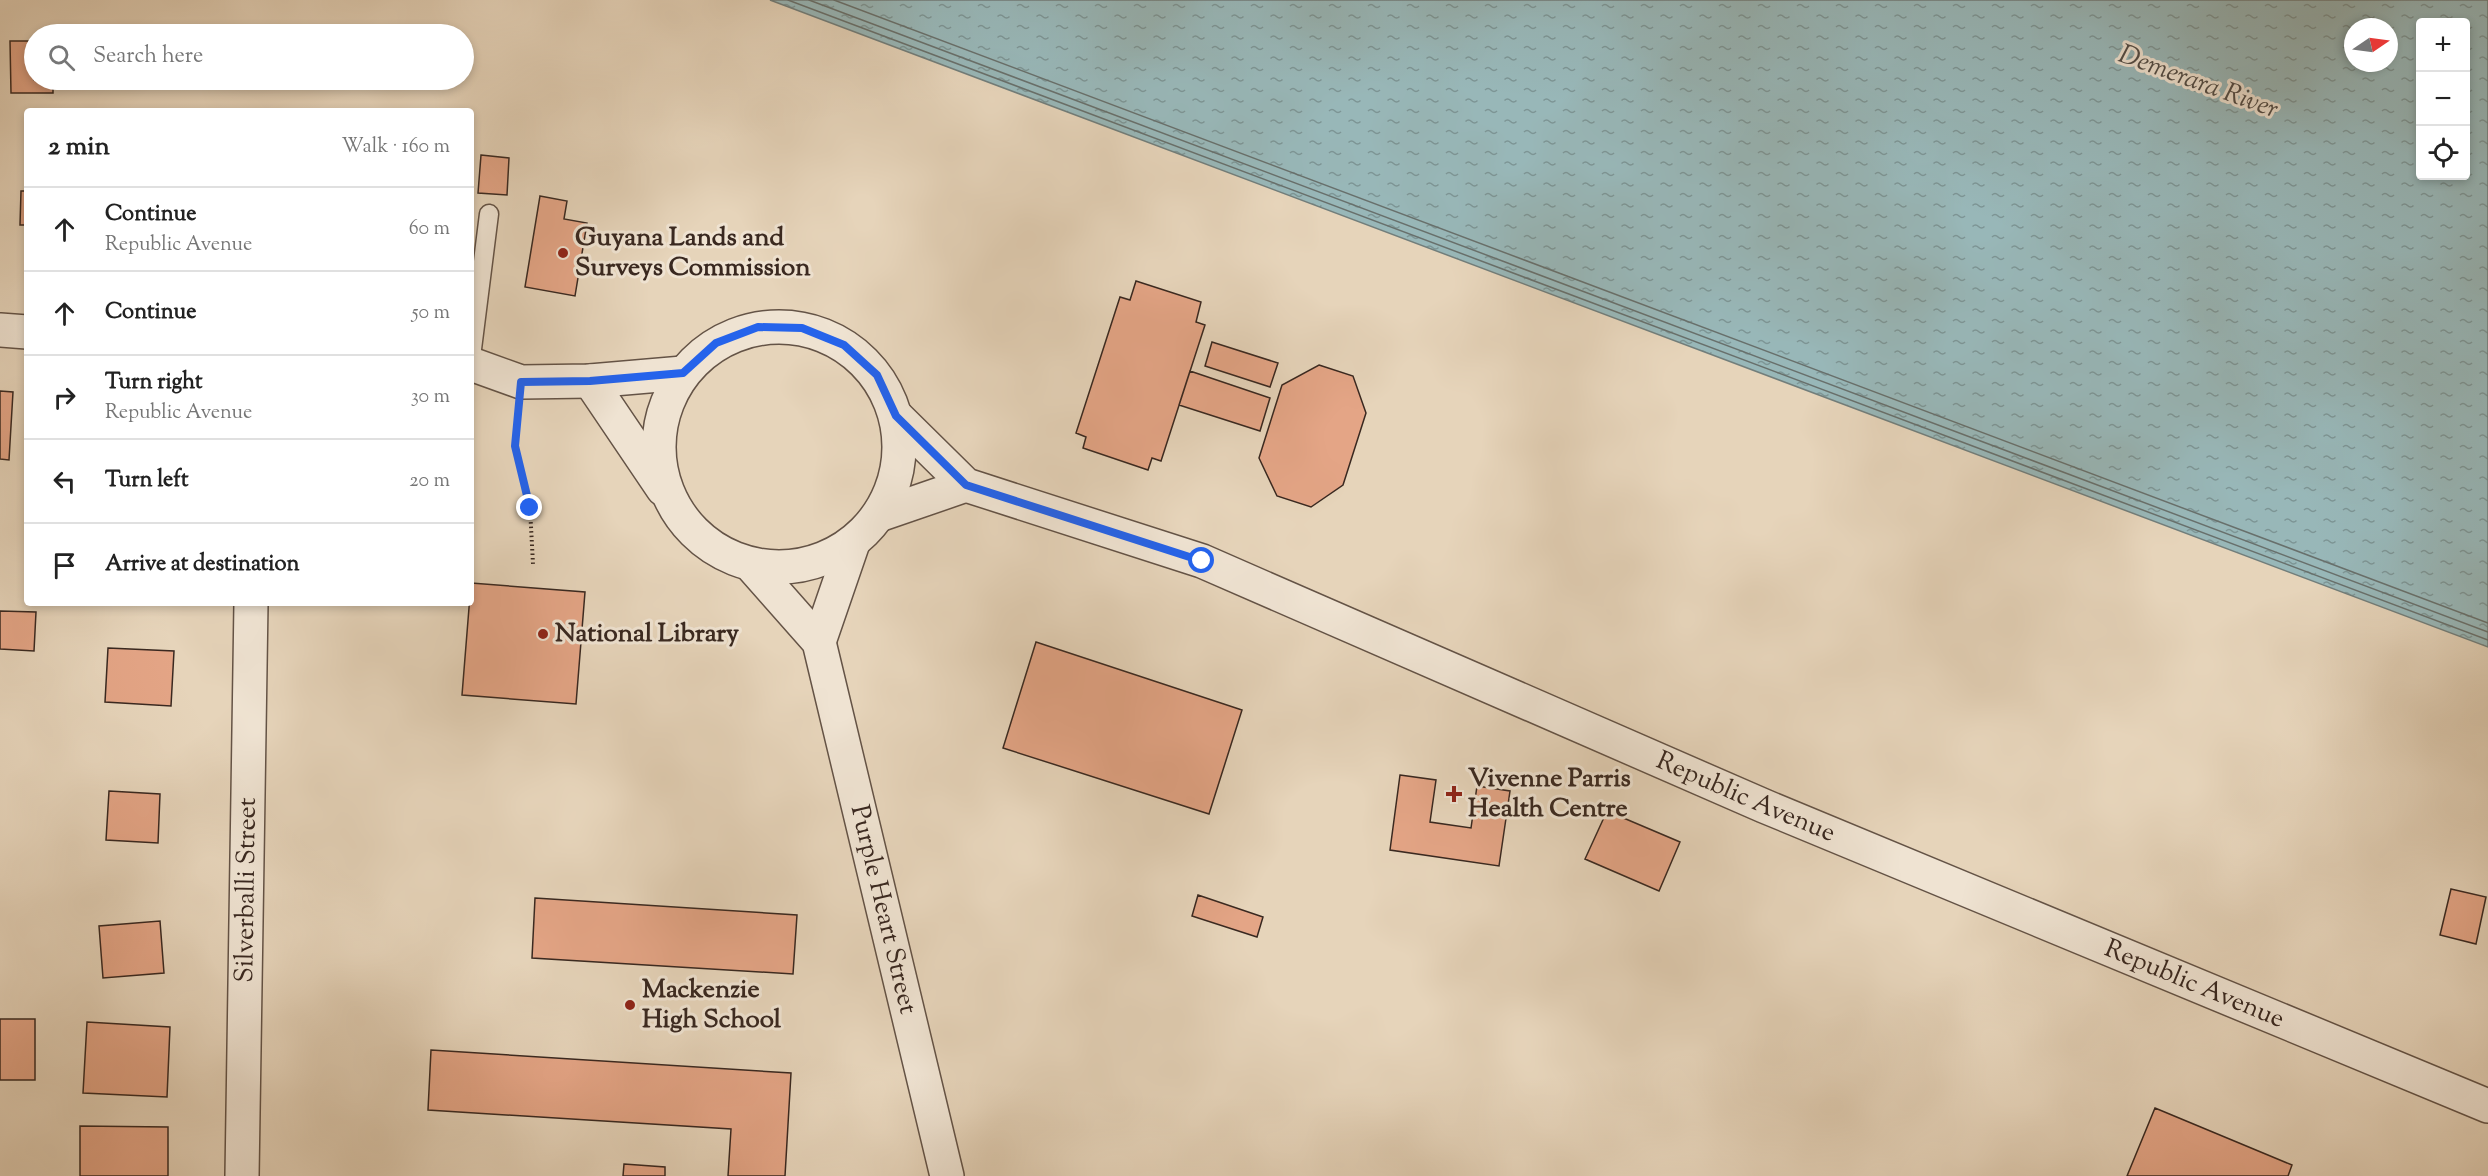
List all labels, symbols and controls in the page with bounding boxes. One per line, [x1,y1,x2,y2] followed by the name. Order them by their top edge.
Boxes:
[2344,18,2398,72] north arrow
[2416,18,2470,180] map controls
[2416,18,2470,72] button: +
[24,24,474,90] search box
[2113,36,2284,130] water label: Demerara River
[45,41,78,74] icon: search
[93,41,203,73] text: Search here
[2416,72,2470,126] button: −
[2416,126,2470,180] button: locate
[48,129,110,166] text: 2 min
[341,133,450,162] text: Walk · 160 m
[105,199,196,231] text: Continue
[48,213,81,246] icon: ahead
[409,215,450,244] text: 60 m
[575,220,811,287] place label: Guyana Lands and Surveys Commission
[105,231,252,260] text: Republic Avenue
[556,246,570,260] marker: Guyana Lands and Surveys Commission
[48,297,81,330] icon: ahead
[105,297,196,329] text: Continue
[412,299,450,328] text: 50 m
[105,367,202,399] text: Turn right
[48,381,81,414] icon: right
[411,383,450,412] text: 30 m
[105,399,252,428] text: Republic Avenue
[48,465,81,498] icon: left
[105,465,188,497] text: Turn left
[409,467,450,496] text: 20 m
[516,494,542,520] route end
[1188,547,1214,573] route start
[48,549,81,582] icon: arrive
[105,549,300,581] text: Arrive at destination
[555,616,739,653] place label: National Library
[536,627,550,641] marker: National Library
[1650,743,1841,852] street label: Republic Avenue
[1468,761,1631,828] place label: Vivenne Parris Health Centre
[1445,785,1463,803] marker: Vivenne Parris Health Centre
[227,797,266,983] street label: Silverballi Street
[840,801,926,1018] street label: Purple Heart Street
[2099,930,2290,1038] street label: Republic Avenue
[642,972,782,1039] place label: Mackenzie High School
[623,998,637,1012] marker: Mackenzie High School

